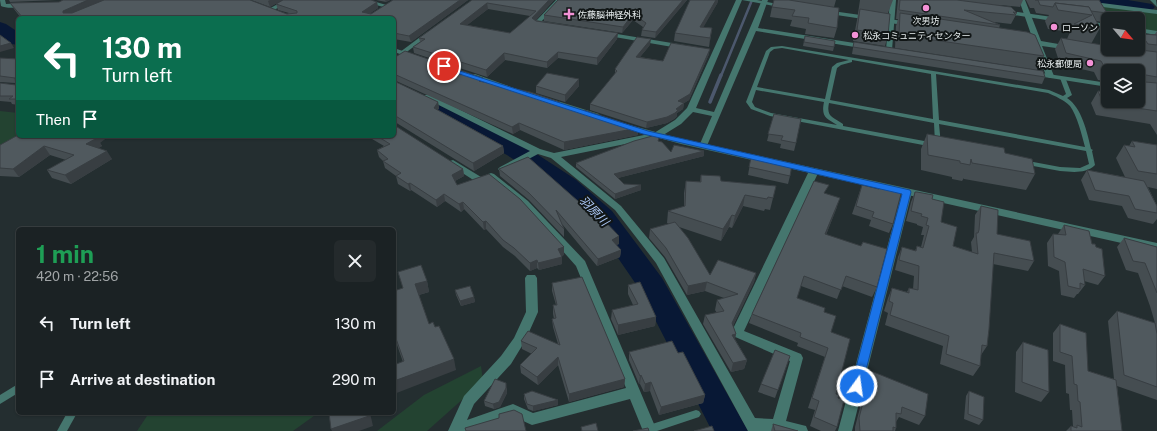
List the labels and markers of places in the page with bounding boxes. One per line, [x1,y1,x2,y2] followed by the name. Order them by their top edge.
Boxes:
[921,3,931,13] marker: 次男坊
[563,8,575,20] marker: 佐藤脳神経外科
[577,9,641,20] place label: 佐藤脳神経外科
[912,15,940,26] place label: 次男坊
[1049,22,1059,32] marker: ローソン
[1062,22,1098,33] place label: ローソン
[850,30,860,40] marker: 松永コミュニティセンター
[863,30,970,41] place label: 松永コミュニティセンター
[427,49,461,83] pin
[1037,58,1082,69] place label: 松永郵便局
[1085,58,1095,68] marker: 松永郵便局

